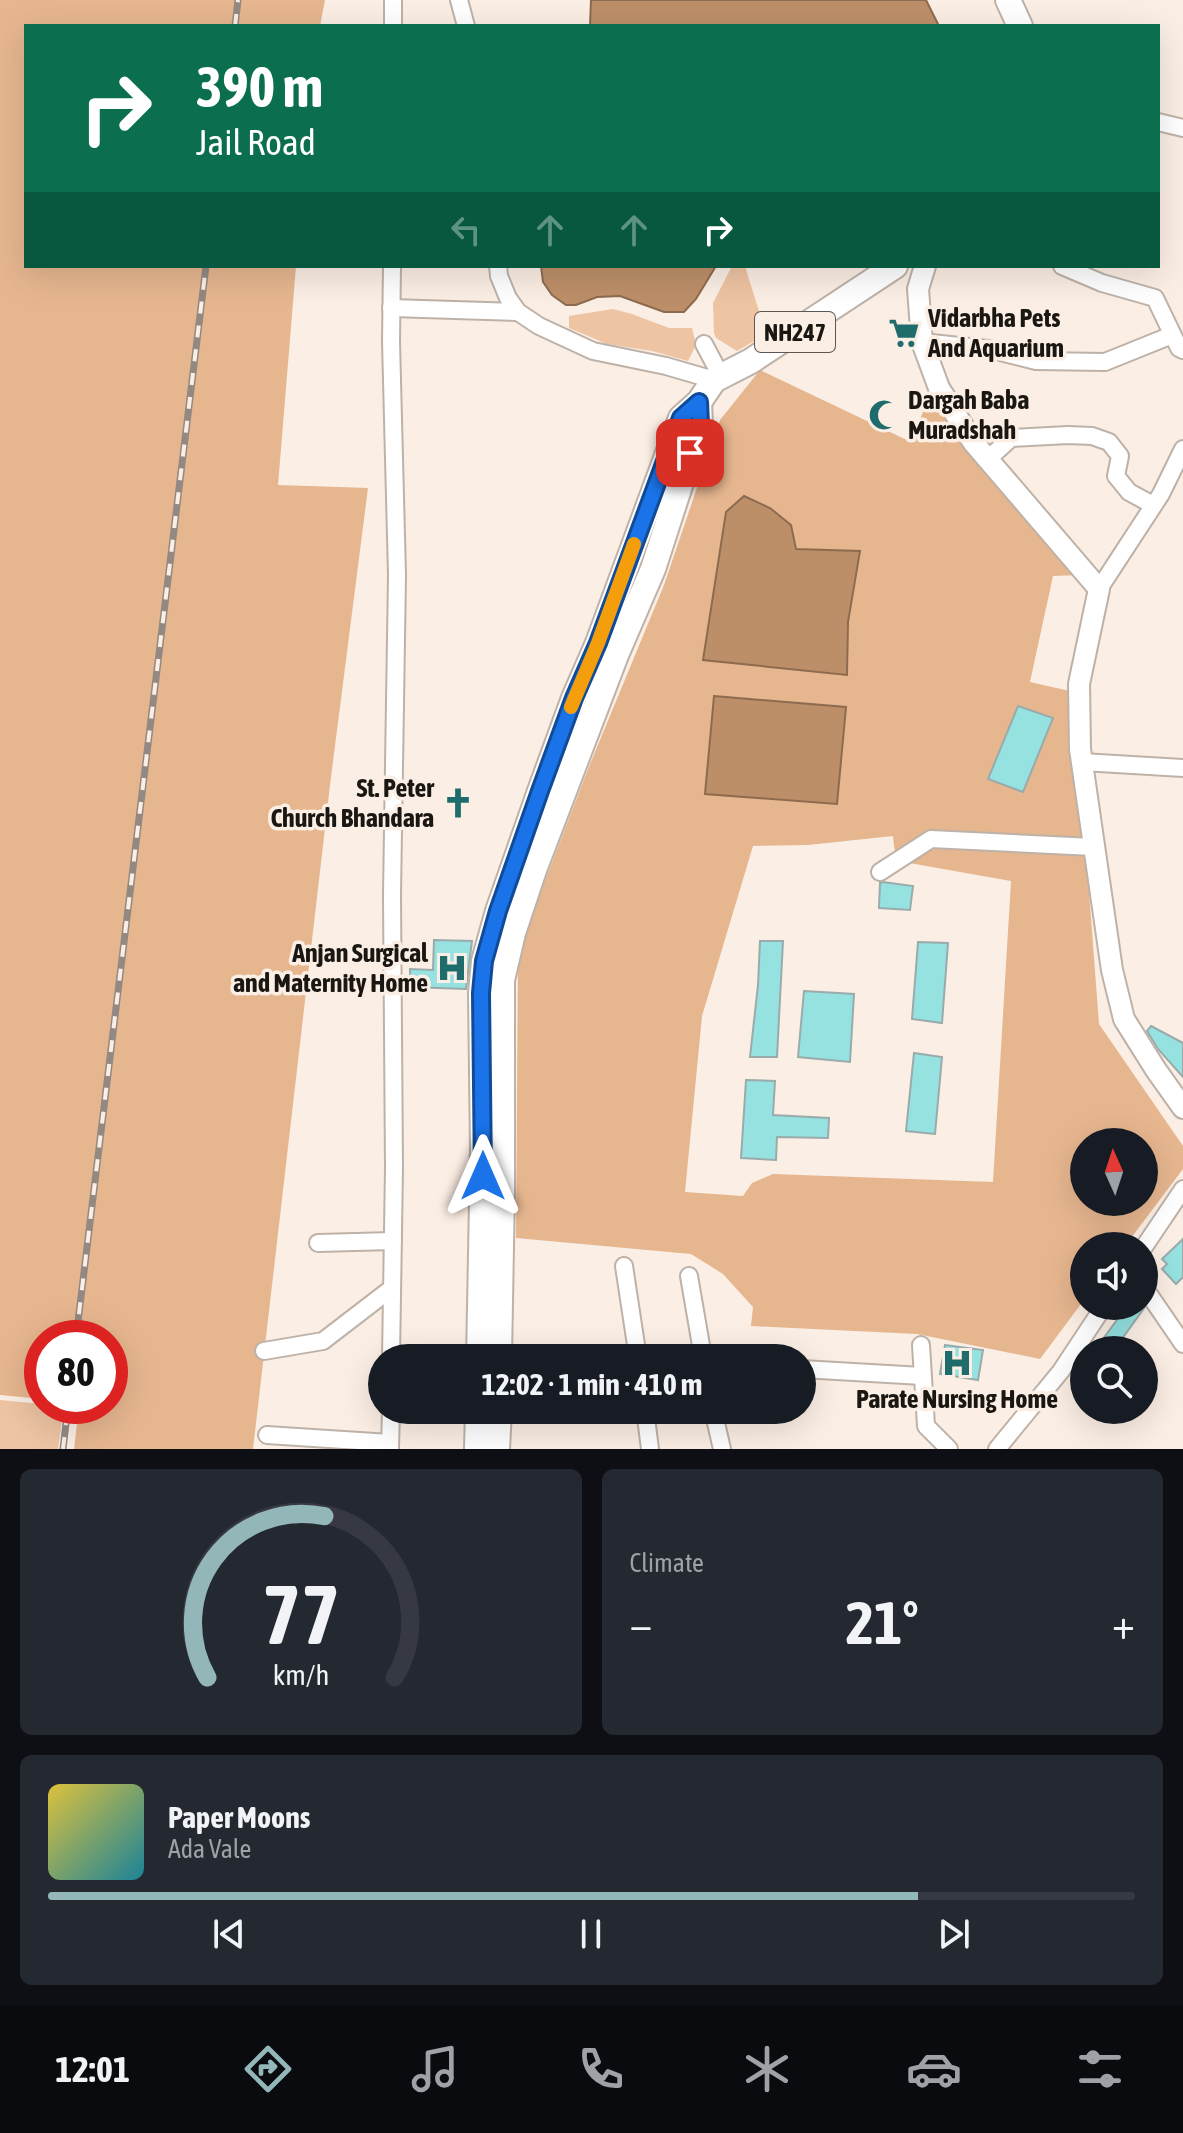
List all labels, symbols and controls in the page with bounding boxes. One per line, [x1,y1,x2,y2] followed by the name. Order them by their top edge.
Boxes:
[196,55,323,119] text: 390 m
[64,56,168,160] icon: right
[196,121,316,163] text: Jail Road
[444,208,488,252] icon: left
[528,208,572,252] icon: ahead
[612,208,656,252] icon: ahead
[696,208,740,252] icon: right
[927,303,1064,363] place label: Vidarbha Pets And Aquarium
[755,312,835,352] road number: NH247
[887,316,921,350] supermarket icon: Vidarbha Pets And Aquarium
[908,385,1029,445] place label: Dargah Baba Muradshah
[867,398,901,432] mosque icon: Dargah Baba Muradshah
[656,419,724,487] pin
[668,431,712,475] icon: arrive
[270,773,435,833] place label: St. Peter Church Bhandara
[441,786,475,820] church icon: St. Peter Church Bhandara
[233,938,429,998] place label: Anjan Surgical and Maternity Home
[435,951,469,985] hospital icon: Anjan Surgical and Maternity Home
[1070,1128,1158,1216] north arrow
[1070,1128,1158,1424] map controls
[441,1134,525,1218] position arrow
[1070,1232,1158,1320] button: sound
[24,1320,128,1424] speed limit sign: 80
[1070,1336,1158,1424] button: search
[940,1346,974,1380] hospital icon: Parate Nursing Home
[482,1367,702,1401] text: 12:02 · 1 min · 410 m
[856,1384,1058,1414] place label: Parate Nursing Home
[630,1548,704,1578] text: Climate
[262,1566,340,1662] text: 77
[846,1588,919,1657] text: 21°
[630,1598,652,1648] text: −
[1112,1598,1135,1648] text: +
[272,1658,329,1691] text: km/h
[168,1800,310,1834] text: Paper Moons
[168,1834,251,1864] text: Ada Vale
[207,1912,251,1956] icon: previous
[569,1912,613,1956] icon: pause
[932,1912,976,1956] icon: next
[240,2041,296,2097] icon: directions
[407,2041,463,2097] icon: music
[573,2041,629,2097] icon: phone
[739,2041,795,2097] icon: climate
[906,2041,962,2097] icon: car
[1072,2041,1128,2097] icon: filters
[55,2048,130,2090] text: 12:01

